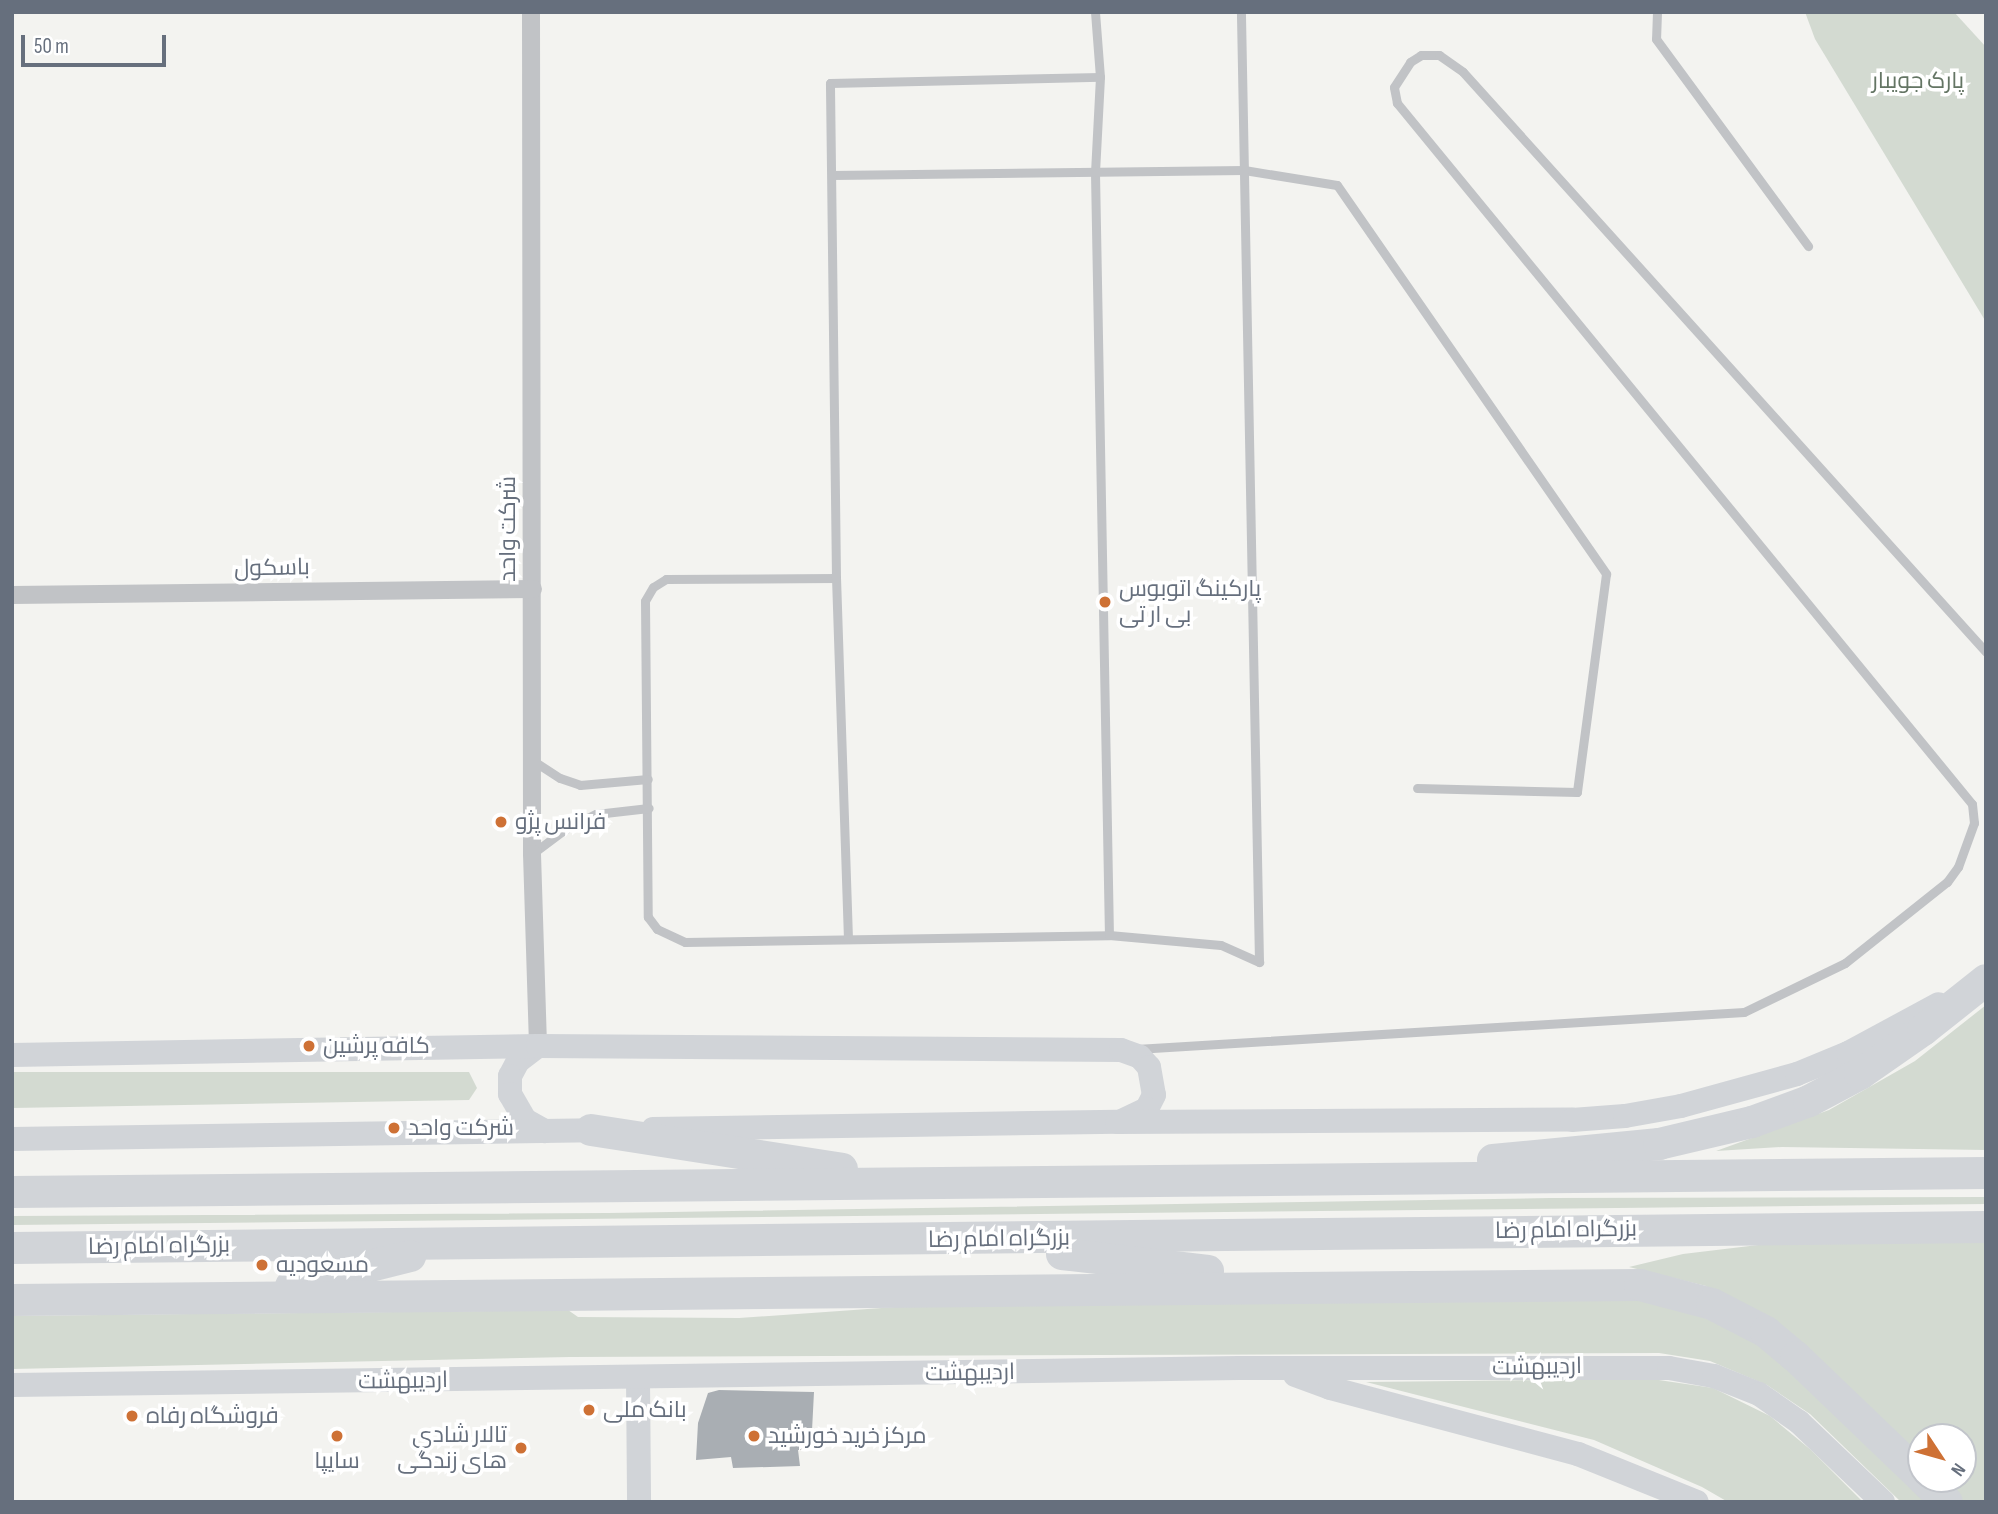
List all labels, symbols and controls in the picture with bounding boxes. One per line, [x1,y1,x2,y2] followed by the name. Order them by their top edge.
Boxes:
[24,21,170,65] scale bar
[34,34,69,59] text: 50 m
[1872,67,1964,95] park label: پارک جویبار
[494,476,522,582] street label: شرکت واحد
[234,554,310,582] street label: باسکول
[1119,575,1261,629] place label: پارکینگ اتوبوس بی ار تی
[1097,594,1113,610] marker: پارکینگ اتوبوس بی ار تی
[515,808,606,836] place label: فرانس پژو
[493,814,509,830] marker: فرانس پژو
[323,1032,430,1060] place label: کافه پرشین
[301,1038,317,1054] marker: کافه پرشین
[408,1114,514,1142] place label: شرکت واحد
[386,1120,402,1136] marker: شرکت واحد
[1495,1215,1637,1245] street label: بزرگراه امام رضا
[928,1224,1070,1254] street label: بزرگراه امام رضا
[88,1231,230,1261] street label: بزرگراه امام رضا
[276,1251,369,1279] place label: مسعودیه
[254,1257,270,1273] marker: مسعودیه
[1492,1352,1582,1382] street label: اردیبهشت
[925,1358,1015,1388] street label: اردیبهشت
[358,1366,448,1396] street label: اردیبهشت
[603,1396,687,1424] place label: بانک ملی
[146,1402,279,1430] place label: فروشگاه رفاه
[581,1402,597,1418] marker: بانک ملی
[124,1408,140,1424] marker: فروشگاه رفاه
[397,1421,507,1475] place label: تالار شادی های زندگی
[768,1422,927,1450] place label: مرکز خرید خورشید
[1907,1423,1977,1493] north arrow
[329,1428,345,1444] marker: سایپا
[746,1428,762,1444] marker: مرکز خرید خورشید
[513,1440,529,1456] marker: تالار شادی های زندگی
[314,1447,360,1475] place label: سایپا
[1945,1459,1970,1480] text: N

